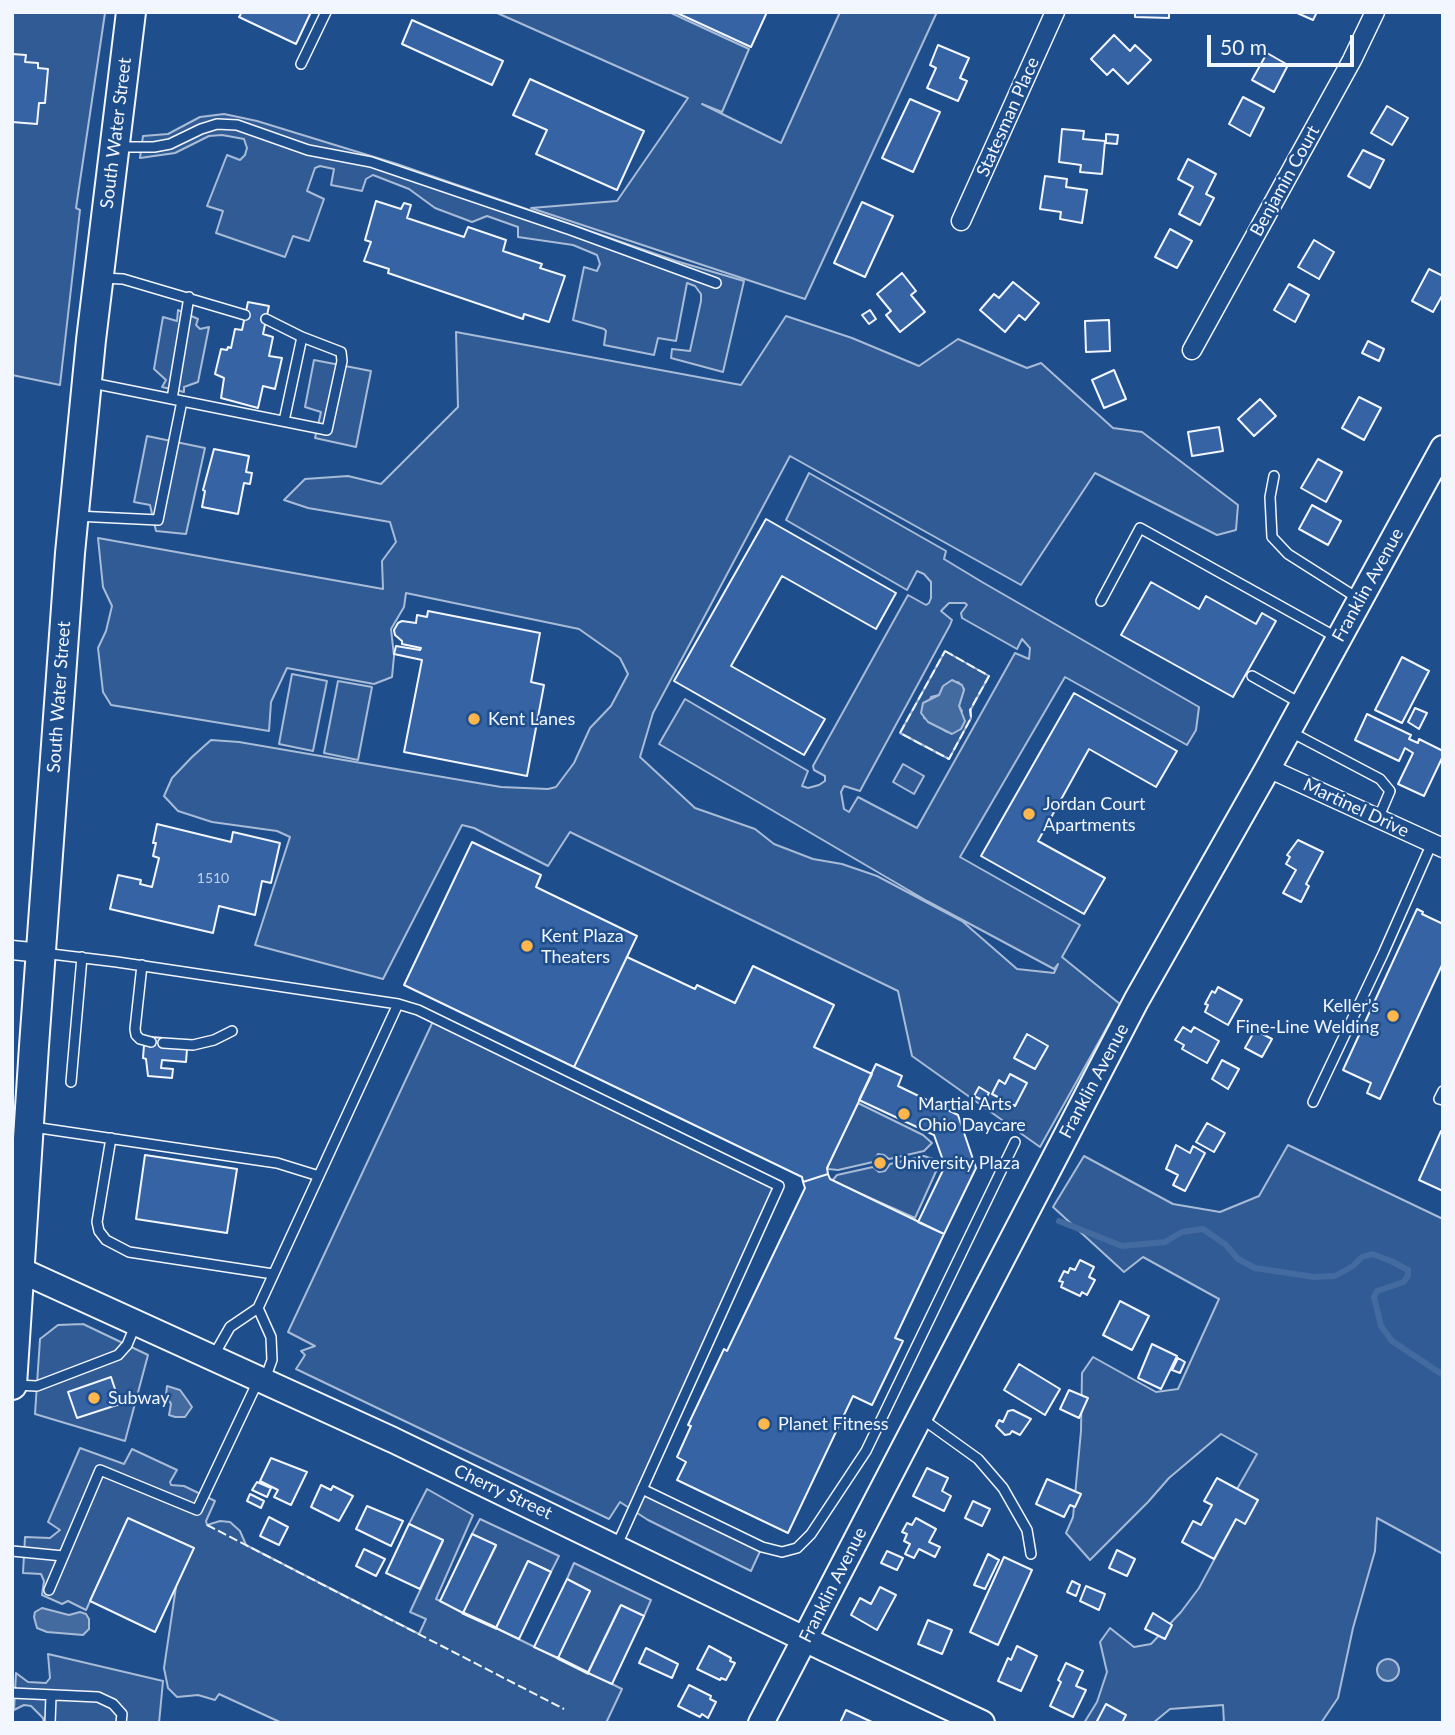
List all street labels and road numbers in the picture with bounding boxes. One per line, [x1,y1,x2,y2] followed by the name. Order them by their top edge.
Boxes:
[972,54,1044,180] street label: Statesman Place
[96,56,136,210] street label: South Water Street
[1246,122,1324,240] street label: Benjamin Court
[1328,524,1408,646] street label: Franklin Avenue
[43,620,75,774] street label: South Water Street
[1300,774,1412,842] street label: Martinel Drive
[1055,1020,1133,1142] street label: Franklin Avenue
[450,1460,556,1524] street label: Cherry Street
[795,1524,871,1646] street label: Franklin Avenue

